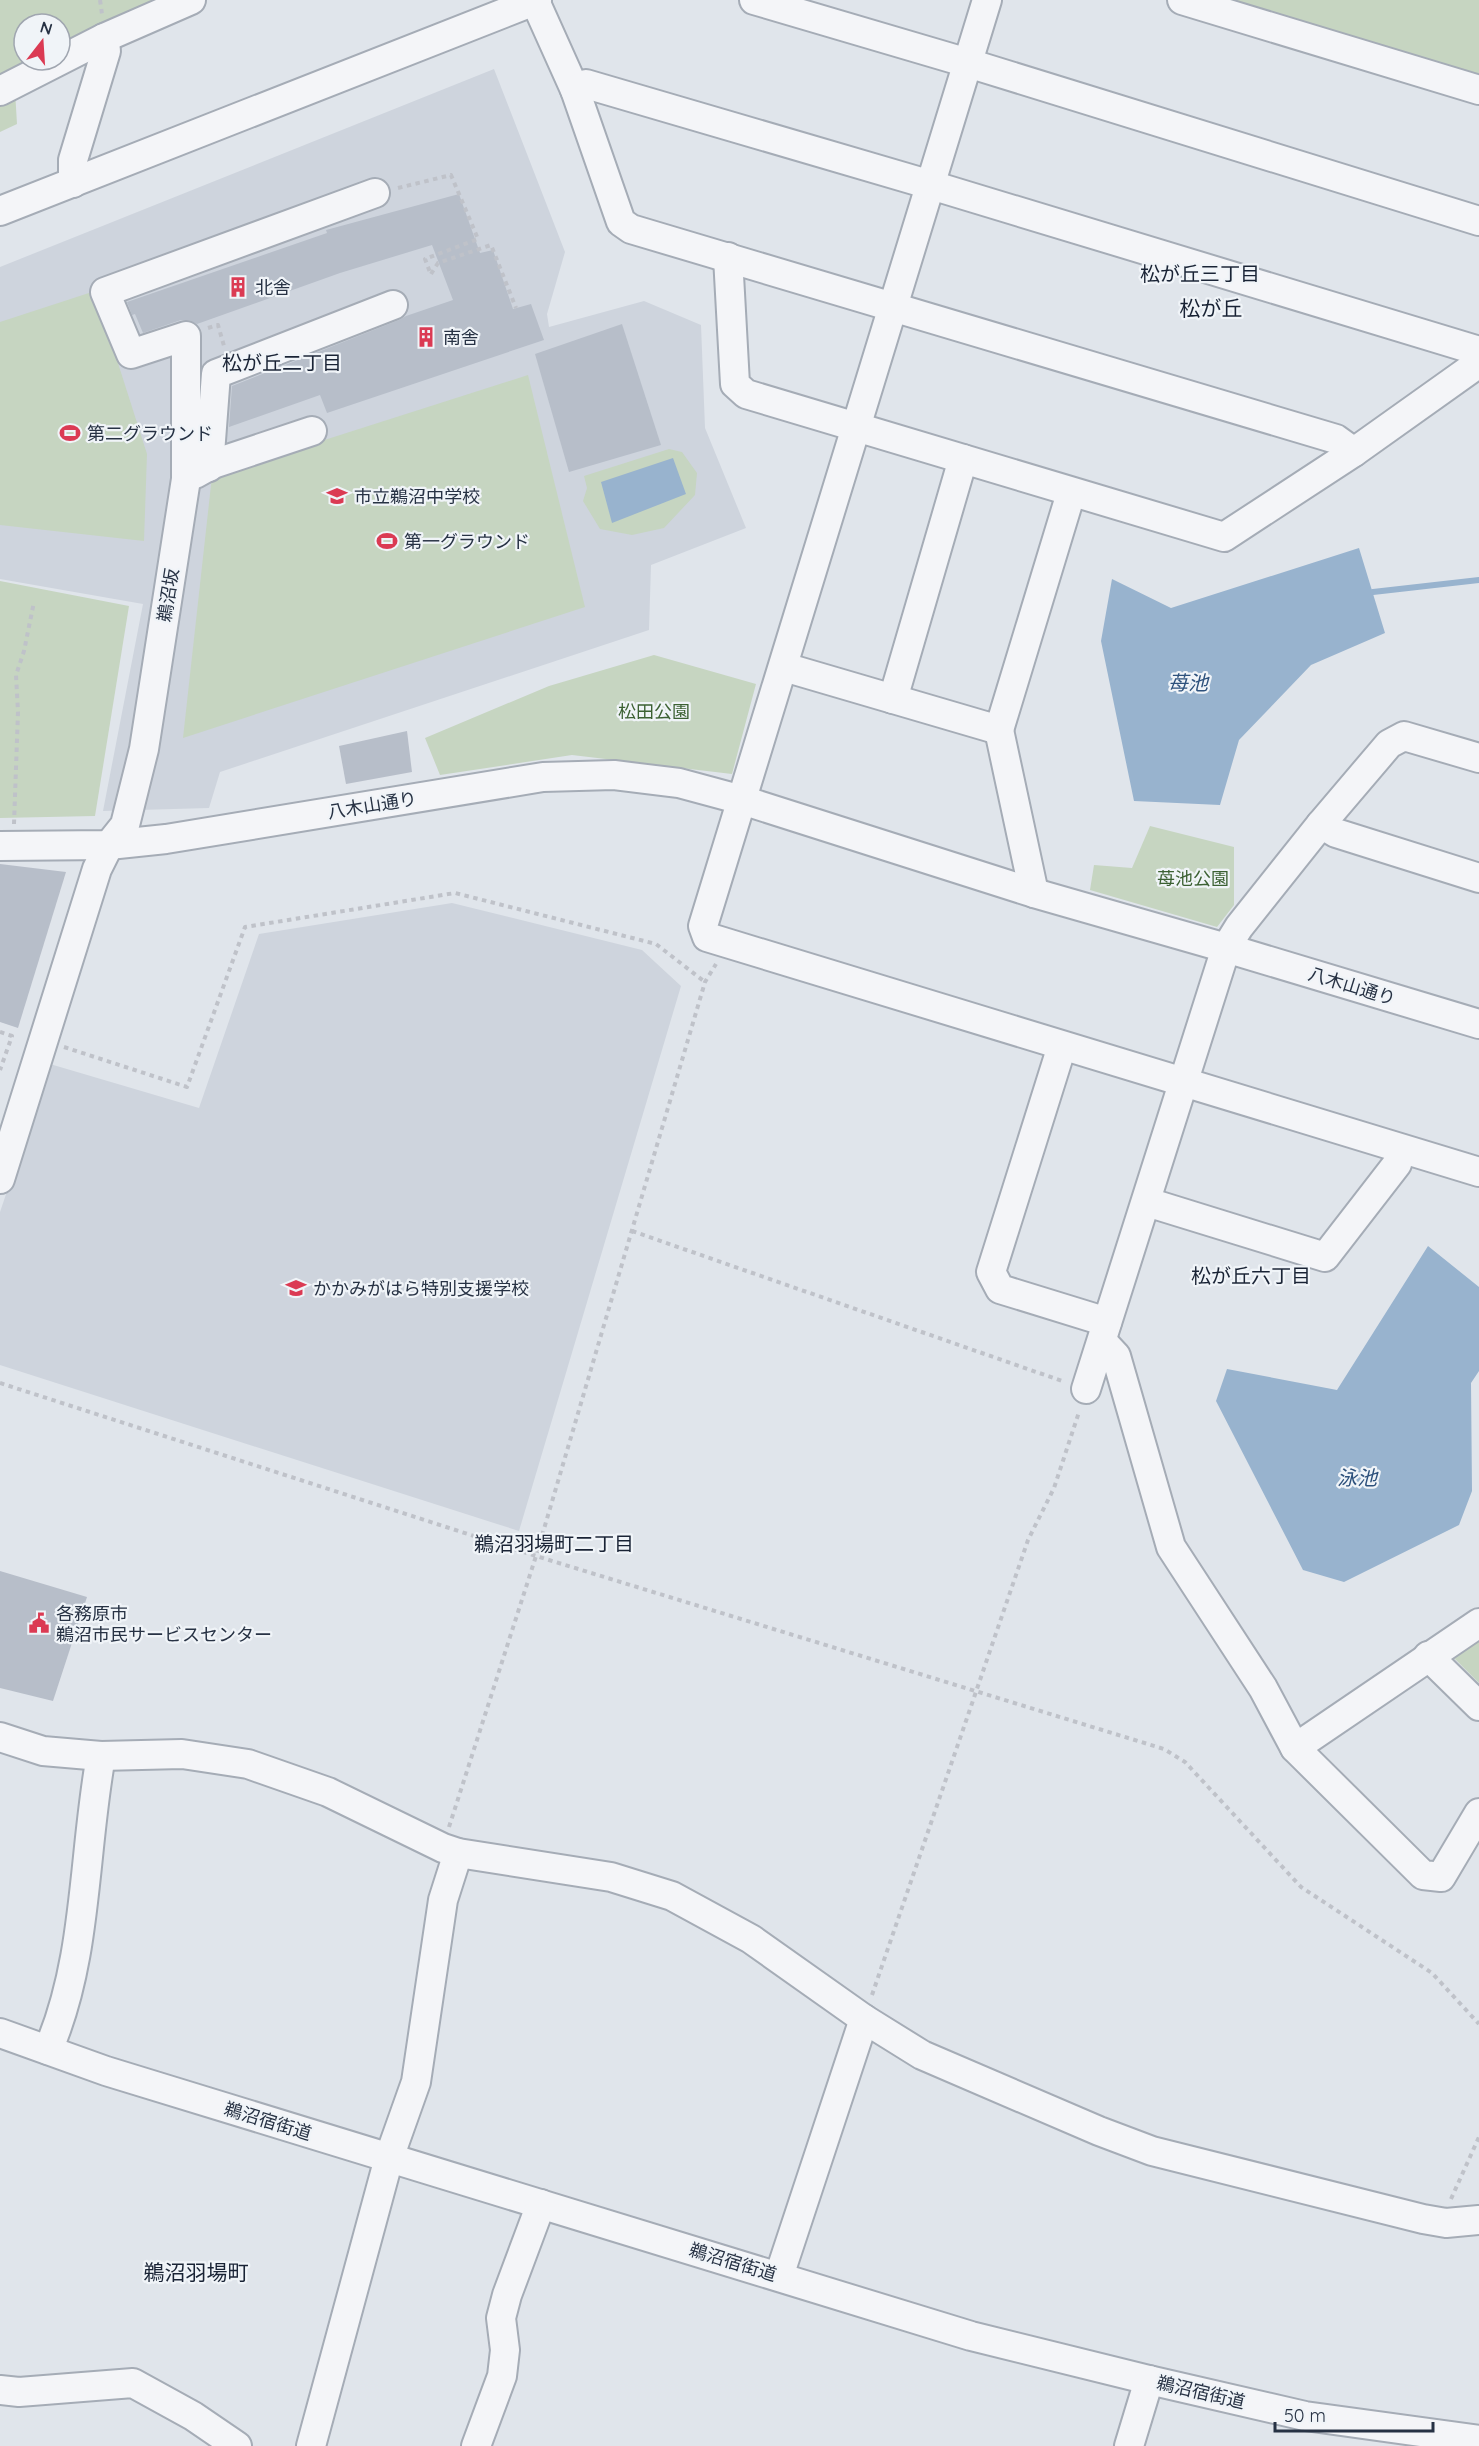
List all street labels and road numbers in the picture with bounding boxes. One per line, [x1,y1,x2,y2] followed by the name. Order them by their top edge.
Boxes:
[152,567,184,623] street label: 鵜沼坂
[326,787,418,823] street label: 八木山通り
[1306,962,1398,1010] street label: 八木山通り
[222,2097,314,2145] street label: 鵜沼宿街道
[687,2238,779,2286] street label: 鵜沼宿街道
[1155,2371,1247,2413] street label: 鵜沼宿街道

